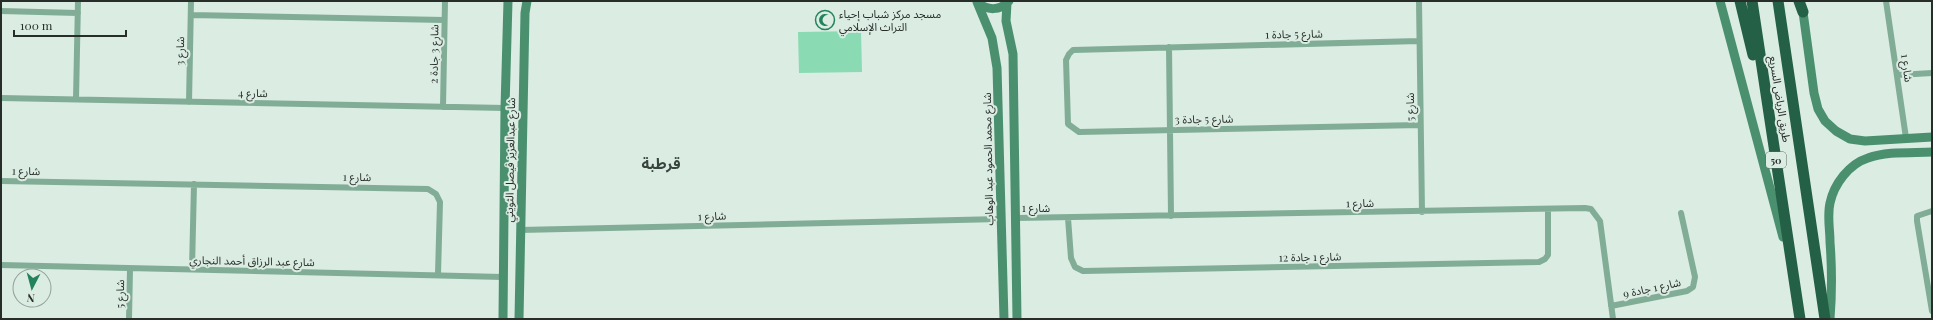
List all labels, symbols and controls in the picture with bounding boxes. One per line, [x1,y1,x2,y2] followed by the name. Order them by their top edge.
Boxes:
[839,6,941,37] place label: مسجد مركز شباب إحياء التراث الإسلامي
[814,9,836,31] mosque icon: مسجد مركز شباب إحياء التراث الإسلامي
[14,12,126,38] scale bar
[20,17,53,33] text: 100 m
[425,24,443,84] street label: شارع 3 جادة 2
[1265,25,1323,43] street label: شارع 5 جادة 1
[172,36,188,66] street label: شارع 3
[1897,53,1917,83] street label: شارع 1
[1765,55,1795,143] street label: طريق الرياض السريع
[238,85,268,101] street label: شارع 4
[979,92,997,226] street label: شارع محمد الحمود عبد الوهاب
[1402,92,1418,122] street label: شارع 5
[501,97,521,223] street label: شارع عبدالعزيز فيصل الثويني
[1175,110,1234,128] street label: شارع 5 جادة 3
[1766,152,1786,168] road number: 50
[641,153,681,173] district label: قرطبة
[12,163,41,179] street label: شارع 1
[343,169,372,185] street label: شارع 1
[1346,195,1375,211] street label: شارع 1
[1022,200,1050,216] street label: شارع 1
[698,207,727,224] street label: شارع 1
[1279,248,1342,266] street label: شارع 1 جادة 12
[189,252,315,272] street label: شارع عبد الرزاق أحمد النجاري
[12,268,52,308] north arrow
[1622,274,1683,302] street label: شارع 1 جادة 9
[112,279,128,309] street label: شارع 5
[26,291,36,306] text: N

